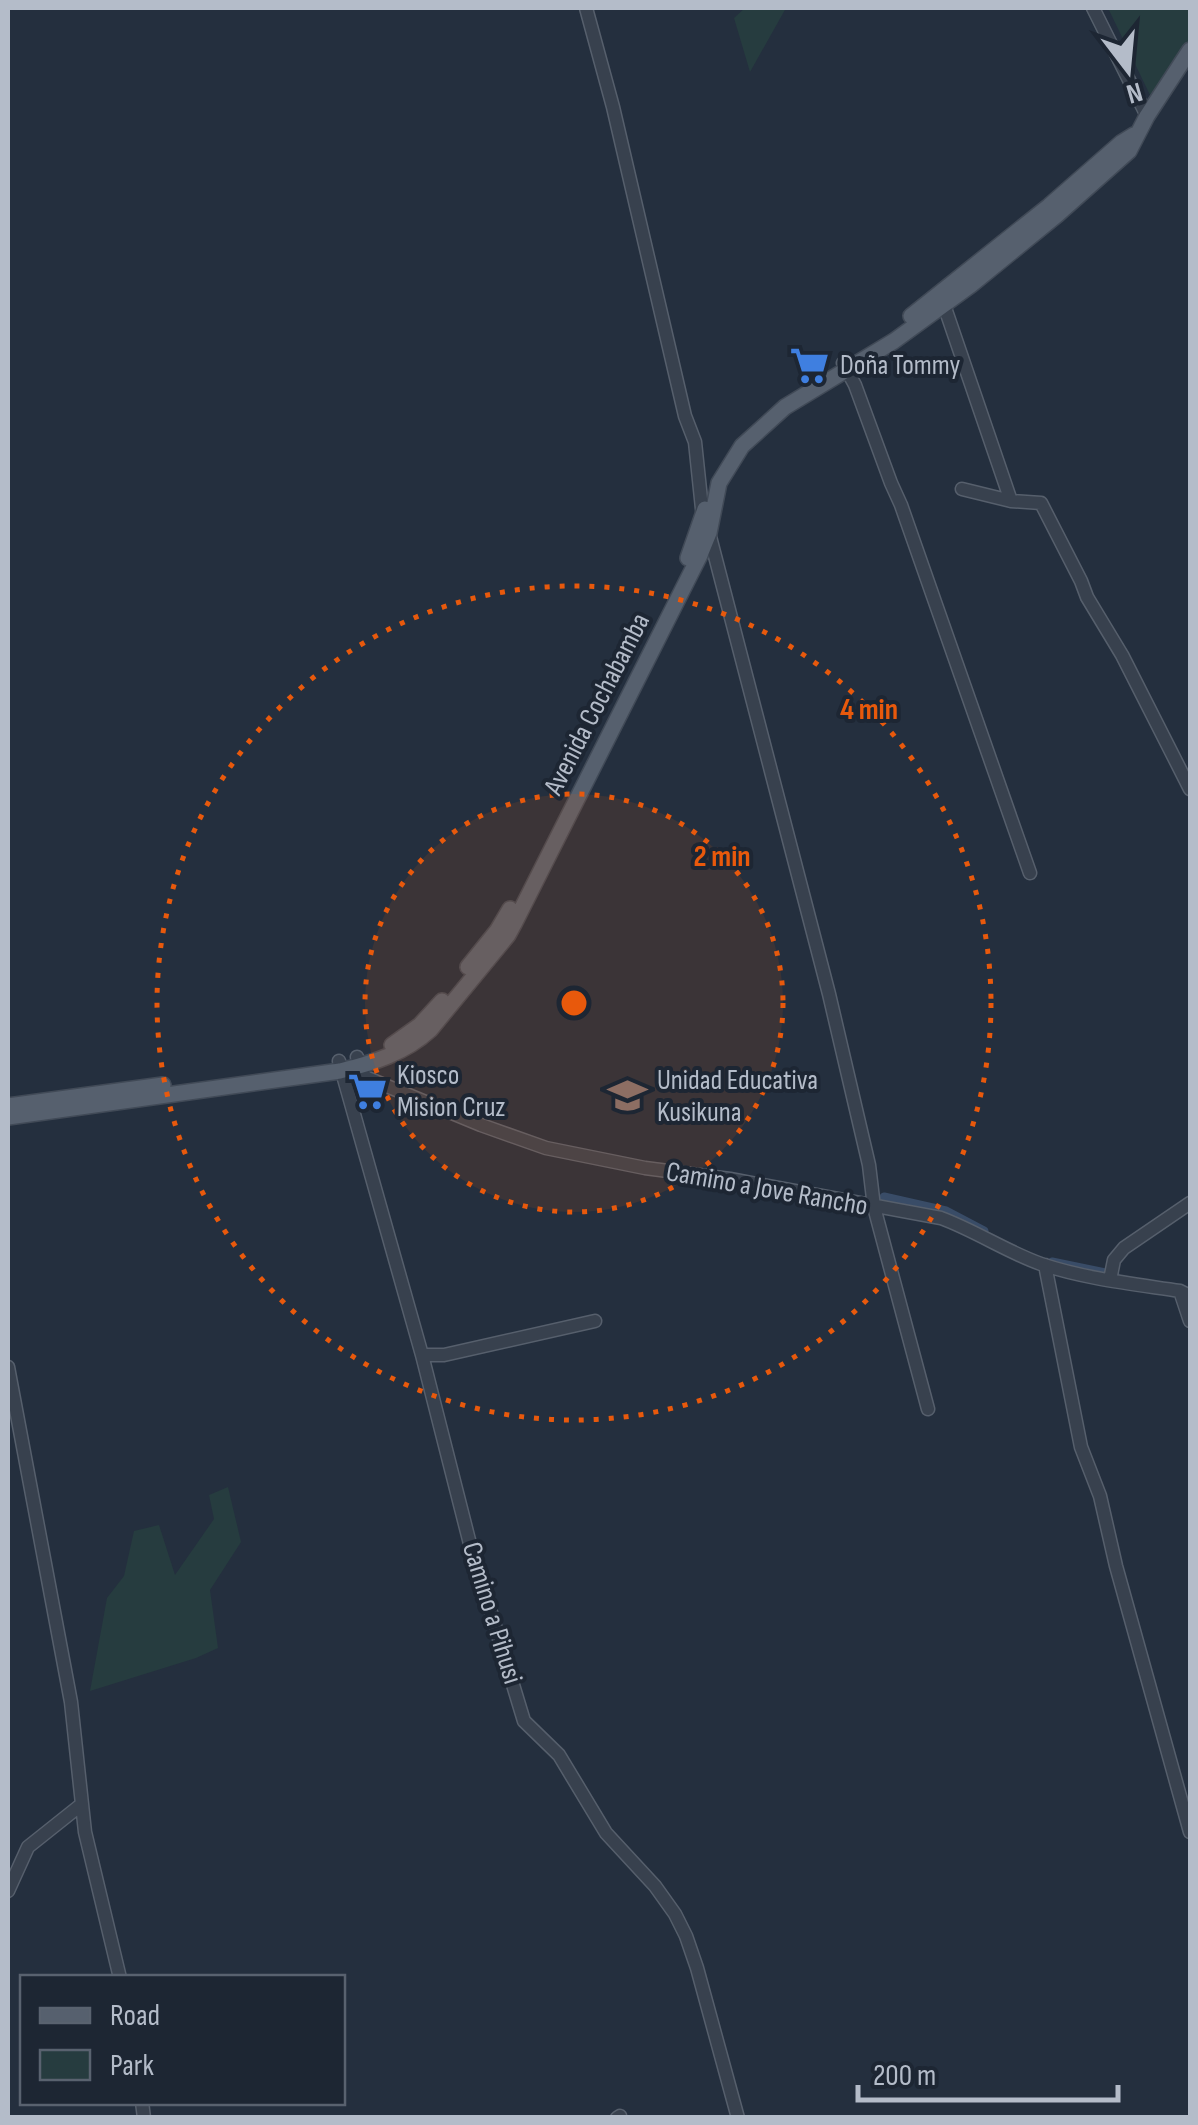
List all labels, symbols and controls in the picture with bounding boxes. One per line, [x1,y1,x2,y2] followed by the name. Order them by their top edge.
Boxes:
[1078,20,1178,120] north arrow
[1123,75,1146,111] text: N
[789,344,831,386] supermarket icon: Doña Tommy
[840,349,961,382] place label: Doña Tommy
[537,608,657,801] street label: Avenida Cochabamba
[840,692,898,728] text: 4 min
[693,839,751,875] text: 2 min
[556,985,592,1021] centre of rings
[397,1059,505,1124] place label: Kiosco Mision Cruz
[657,1064,818,1129] place label: Unidad Educativa Kusikuna
[346,1070,388,1112] supermarket icon: Kiosco Mision Cruz
[606,1075,648,1117] school or university icon: Unidad Educativa Kusikuna
[664,1155,870,1223] street label: Camino a Jove Rancho
[455,1538,529,1688] street label: Camino a Pihusi
[20,1975,345,2105] legend
[110,1998,160,2034] text: Road
[858,2040,1118,2102] scale bar
[110,2048,154,2084] text: Park
[873,2058,936,2094] text: 200 m

